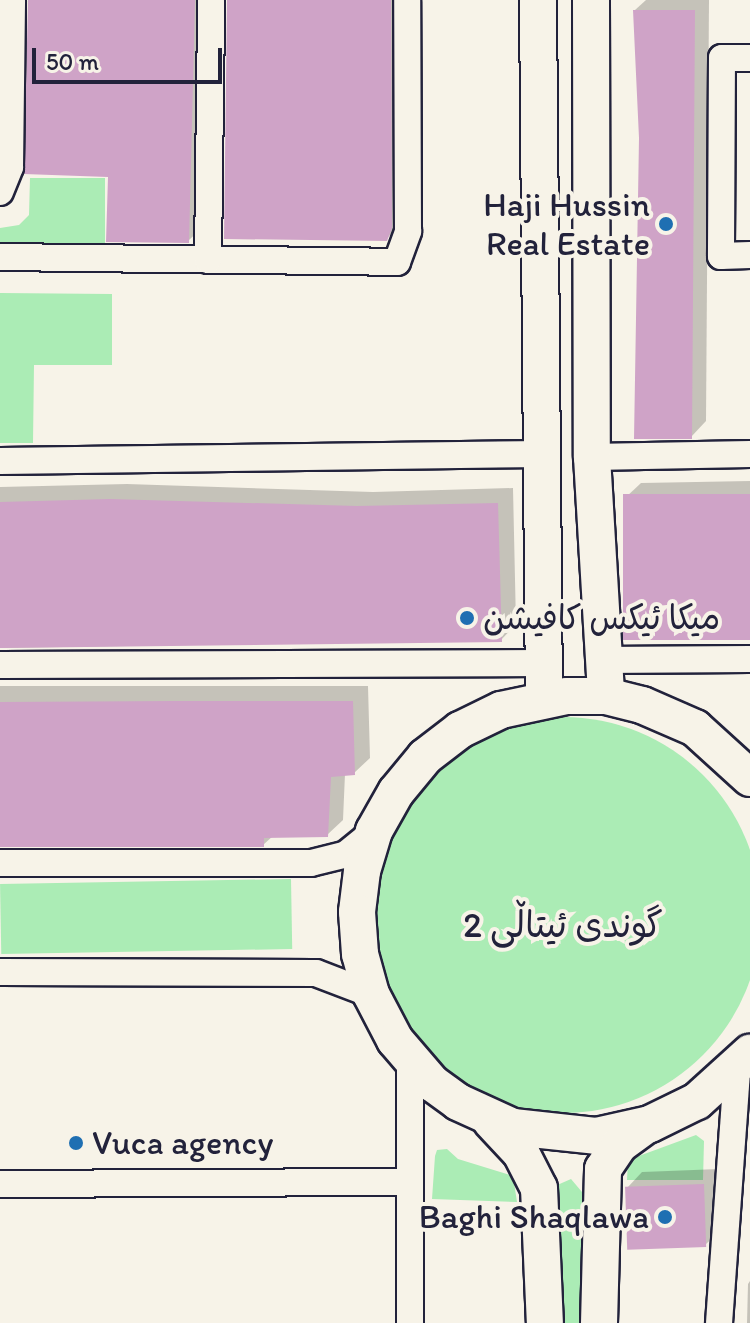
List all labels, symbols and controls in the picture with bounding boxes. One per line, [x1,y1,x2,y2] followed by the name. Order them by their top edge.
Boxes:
[36,32,226,82] scale bar
[46,47,99,76] text: 50 m
[483,184,650,264] place label: Haji Hussin Real Estate
[657,215,675,233] marker: Haji Hussin Real Estate
[483,598,720,638] place label: میکا ئیکس کافیشن
[458,609,476,627] marker: میکا ئیکس کافیشن
[463,903,663,947] district label: گوندی ئیتاڵی 2
[92,1123,272,1163] place label: Vuca agency
[67,1134,85,1152] marker: Vuca agency
[419,1197,649,1237] place label: Baghi Shaqlawa
[656,1208,674,1226] marker: Baghi Shaqlawa

